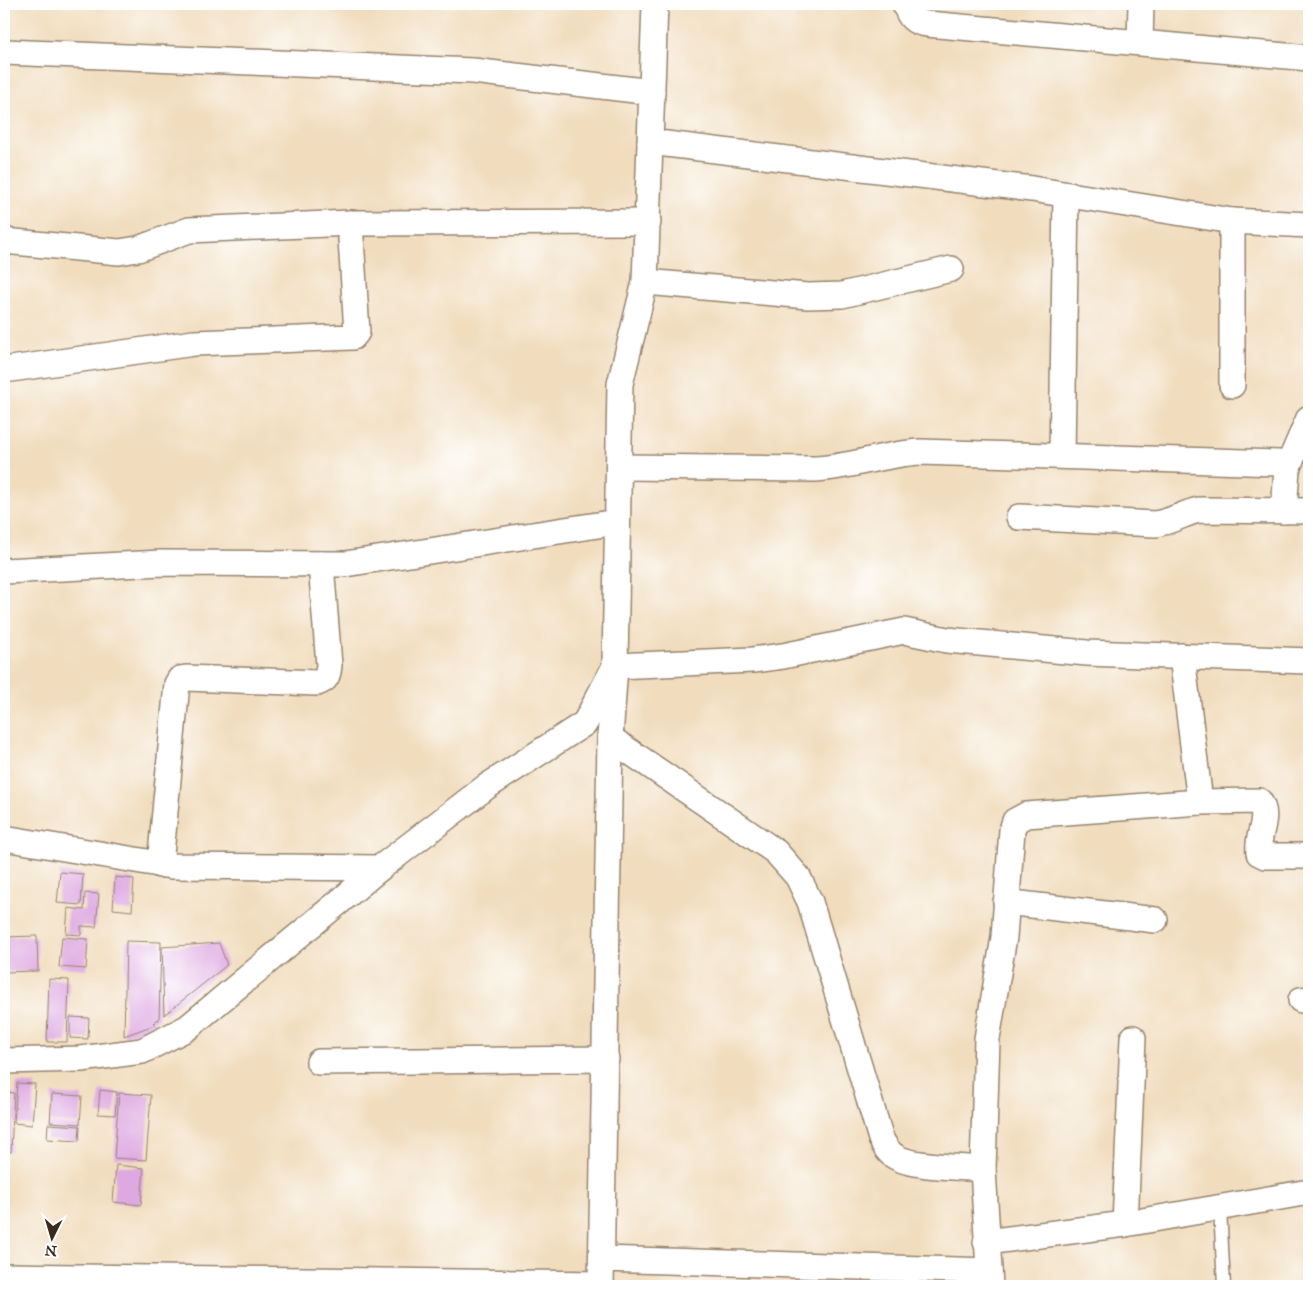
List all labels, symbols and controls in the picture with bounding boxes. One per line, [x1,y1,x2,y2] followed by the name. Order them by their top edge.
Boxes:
[28,1212,78,1262] north arrow
[44,1241,58,1259] text: N

